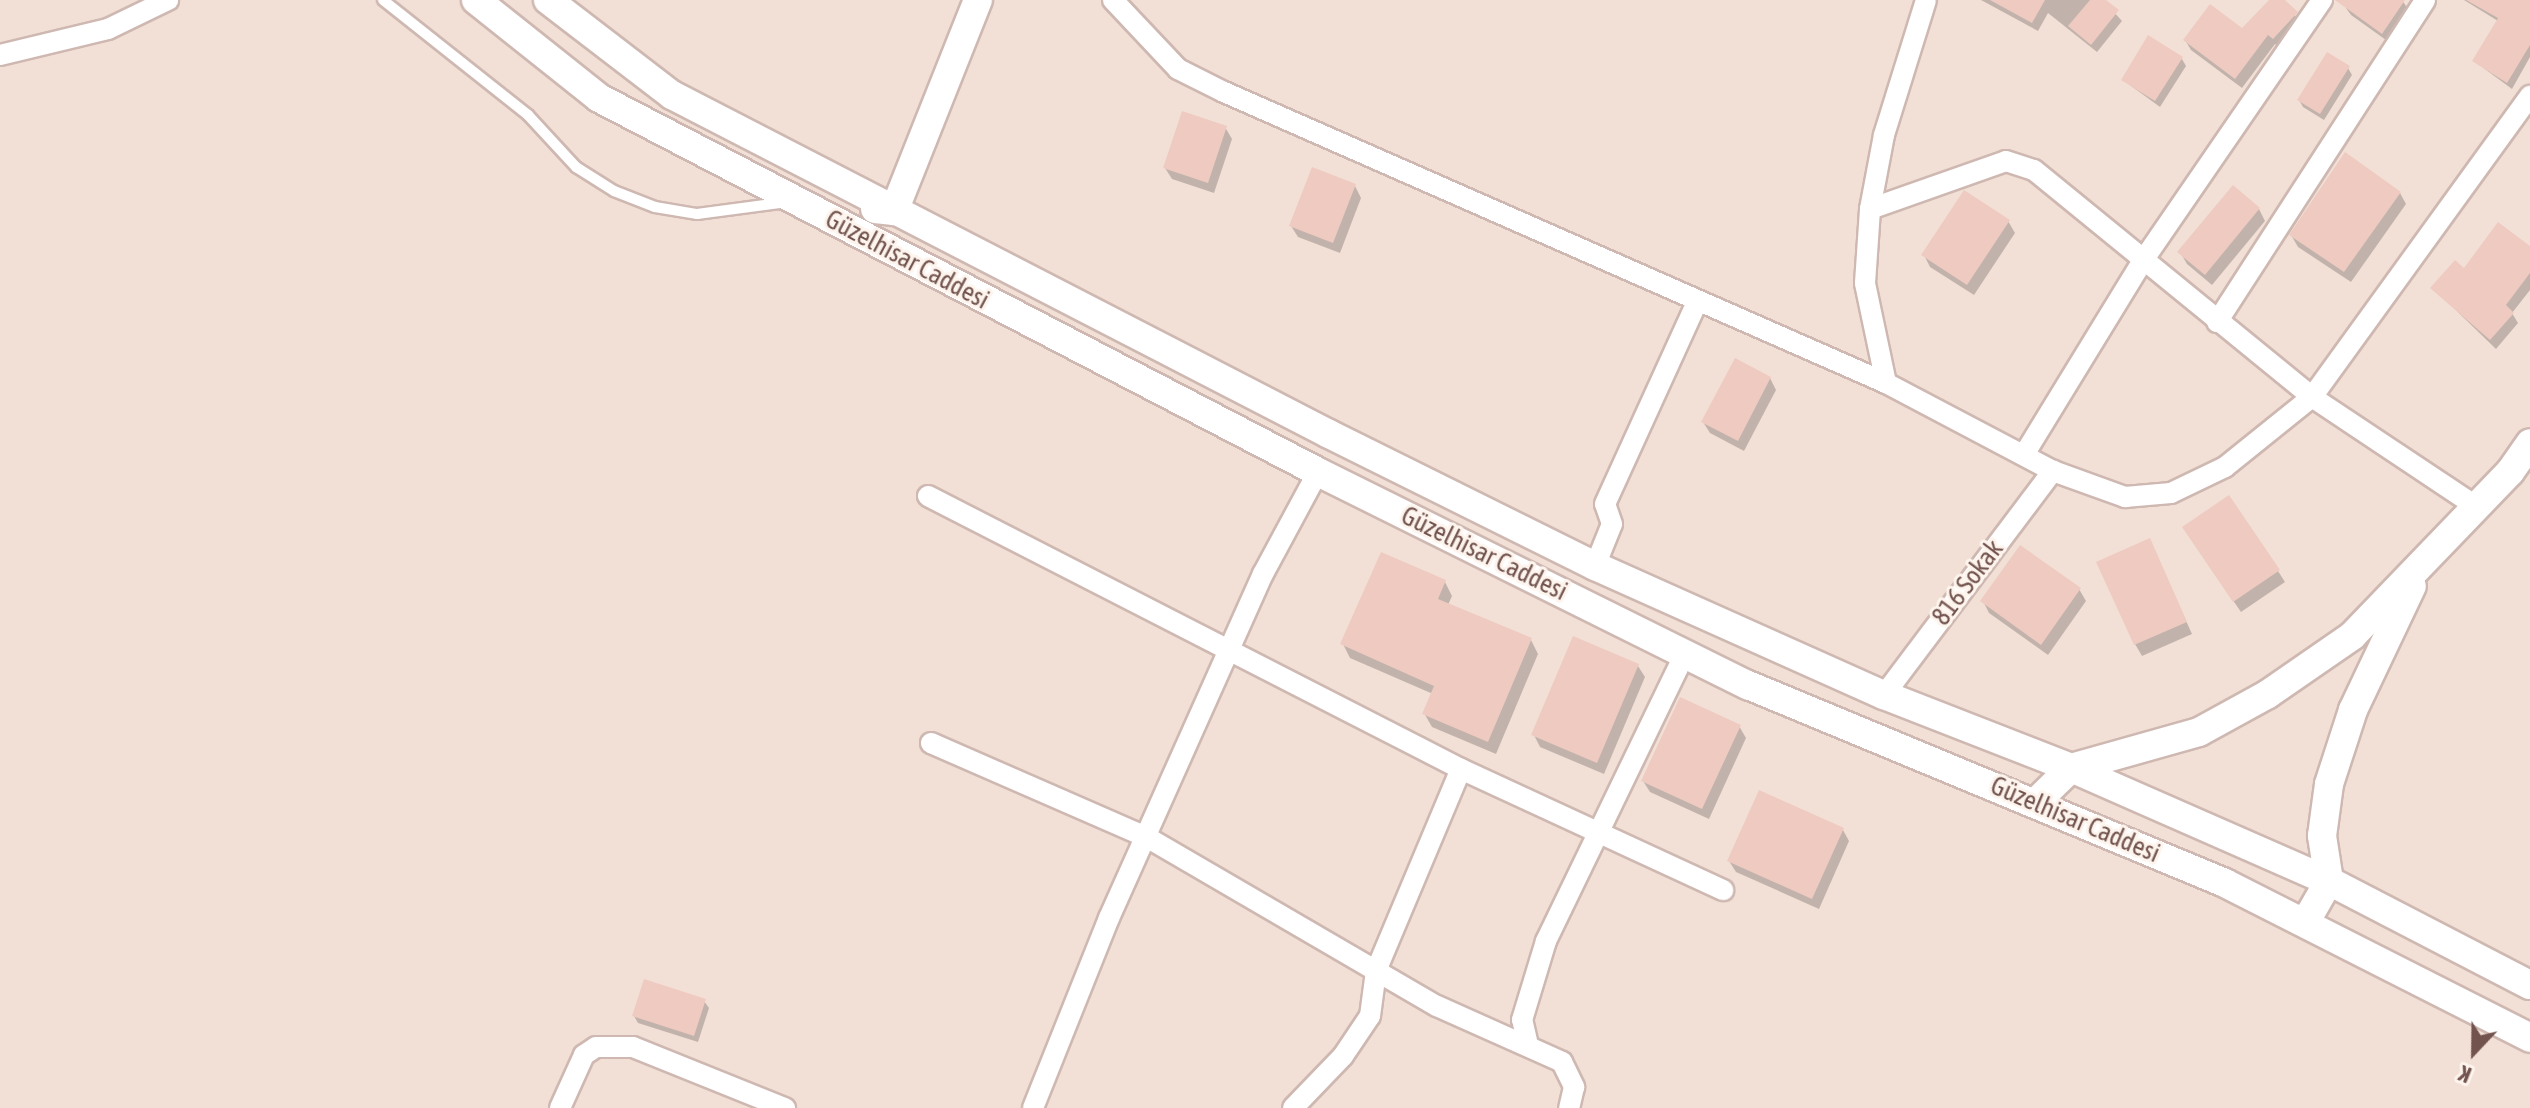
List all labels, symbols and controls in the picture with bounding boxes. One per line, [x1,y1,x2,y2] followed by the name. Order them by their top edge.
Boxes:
[820,204,994,316] street label: Güzelhisar Caddesi
[1396,500,1572,608] street label: Güzelhisar Caddesi
[1926,534,2010,632] street label: 816 Sokak
[1986,770,2164,870] street label: Güzelhisar Caddesi
[2434,1012,2514,1092] north arrow
[2455,1060,2475,1088] text: K

